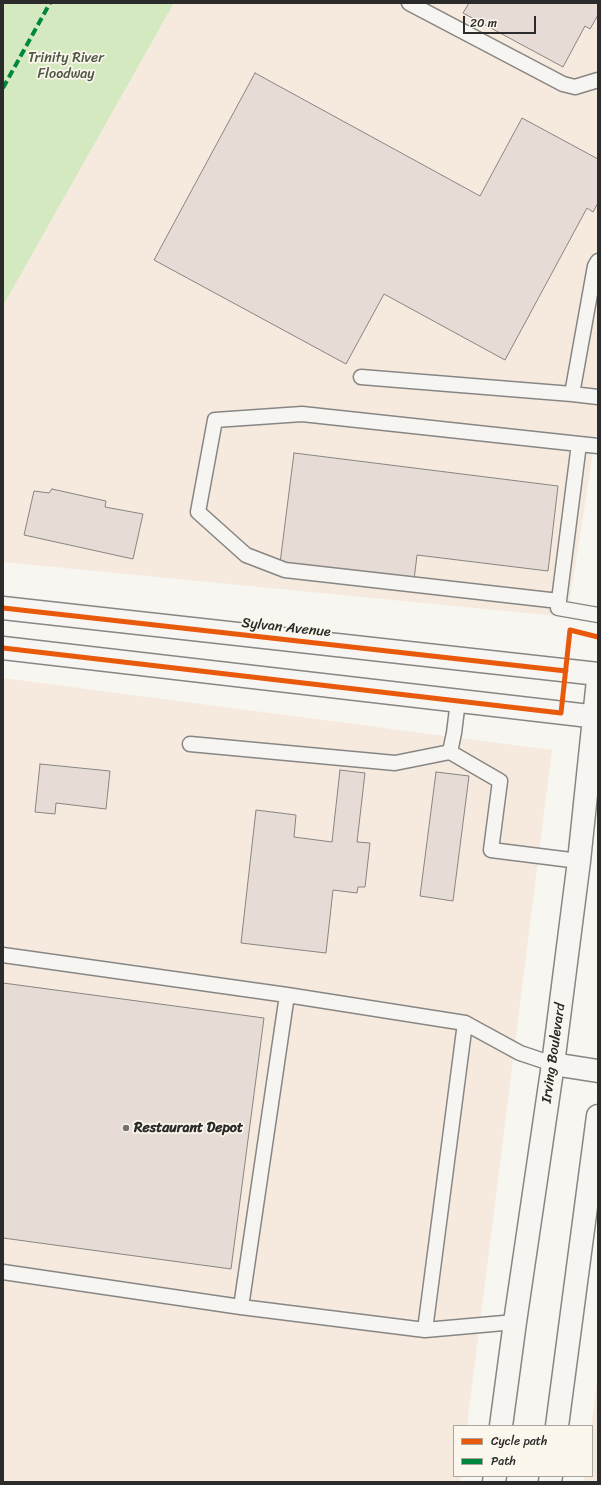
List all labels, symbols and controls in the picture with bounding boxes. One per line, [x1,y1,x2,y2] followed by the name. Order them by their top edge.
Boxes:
[465,8,538,34] scale bar
[470,12,497,34] text: 20 m
[28,50,104,82] park label: Trinity River Floodway
[241,615,331,641] street label: Sylvan Avenue
[539,1002,569,1104] street label: Irving Boulevard
[134,1120,243,1136] place label: Restaurant Depot
[121,1123,131,1133] marker: Restaurant Depot
[453,1425,593,1477] legend
[491,1430,547,1452] text: Cycle path
[491,1450,516,1472] text: Path

